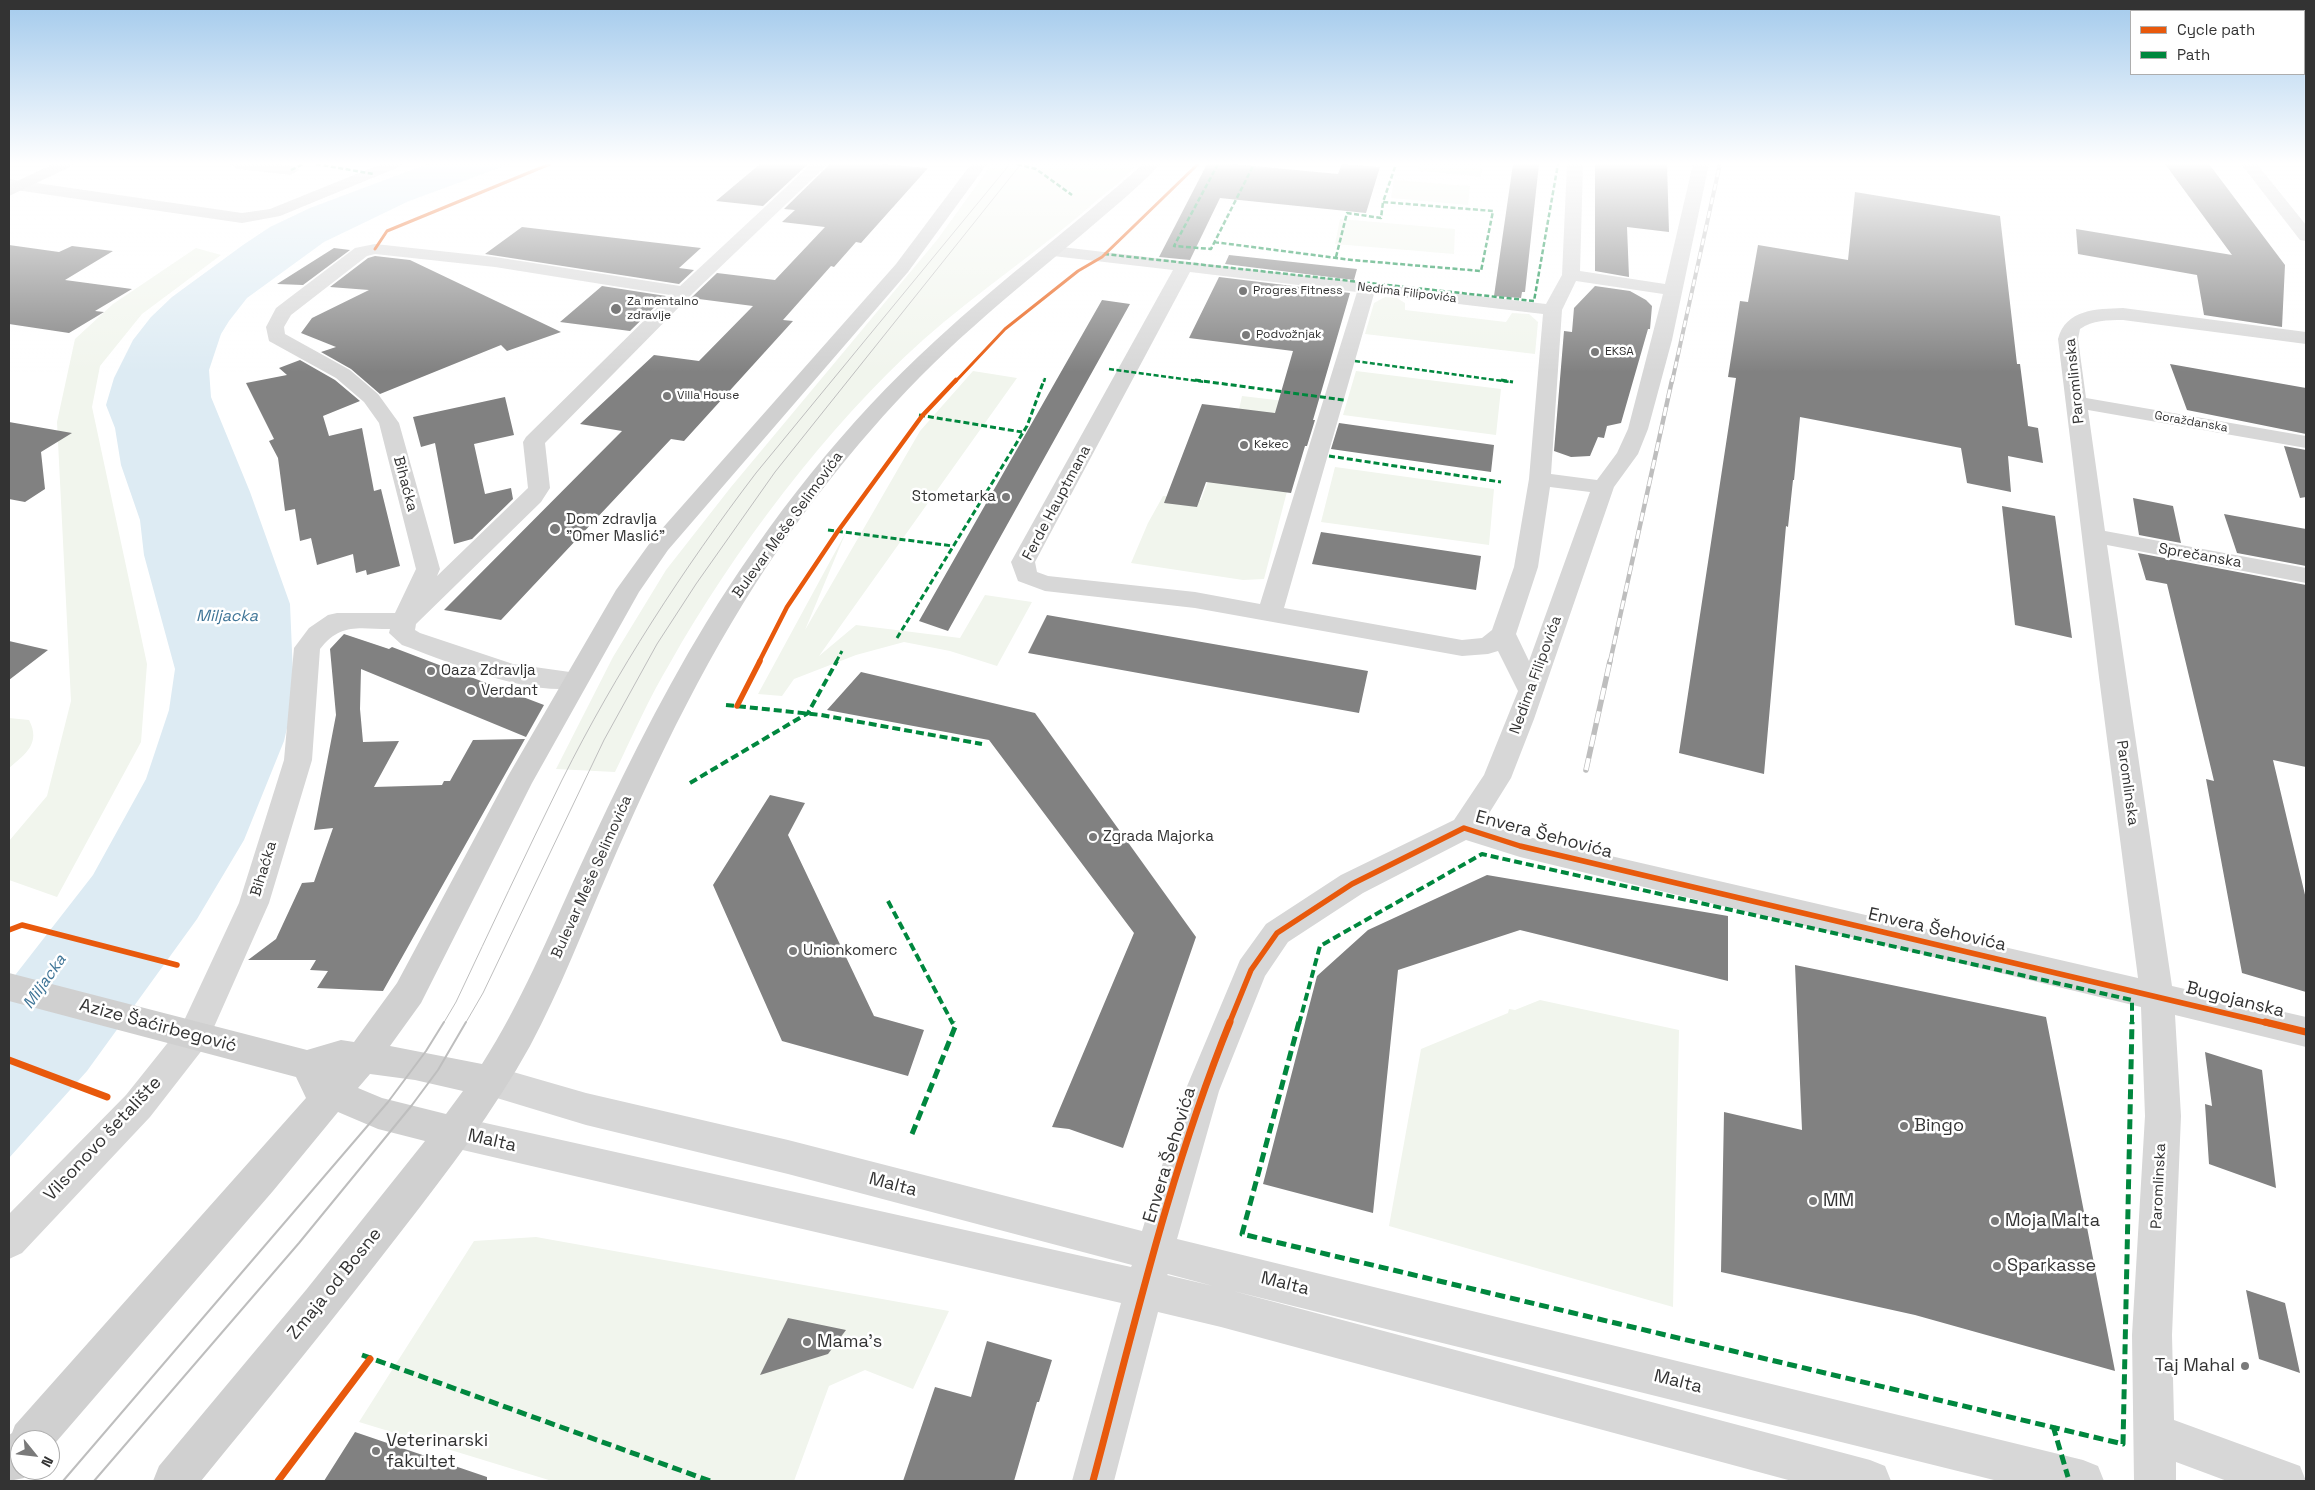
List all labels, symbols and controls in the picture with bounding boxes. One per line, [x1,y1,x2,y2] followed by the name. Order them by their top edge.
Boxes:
[2130,10,2305,75] legend
[2177,20,2255,39] text: Cycle path
[2177,45,2210,64] text: Path
[1357,280,1457,306] street label: Nedima Filipovića
[1253,284,1343,298] place label: Progres Fitness
[1237,285,1249,297] marker: Progres Fitness
[627,295,699,323] place label: Za mentalno zdravlje
[609,302,623,316] marker: Za mentalno zdravlje
[1256,328,1322,342] place label: Podvožnjak
[1240,329,1252,341] marker: Podvožnjak
[2062,337,2088,425] street label: Paromlinska
[1605,345,1634,359] place label: EKSA
[1589,346,1601,358] marker: EKSA
[677,389,739,403] place label: Villa House
[661,390,673,402] marker: Villa House
[2153,408,2229,436] street label: Goraždanska
[1254,438,1289,452] place label: Kekec
[1238,439,1250,451] marker: Kekec
[1019,442,1095,564] street label: Ferde Hauptmana
[729,448,847,602] street label: Bulevar Meše Selimovića
[389,454,421,514] street label: Bihaćka
[912,488,996,506] place label: Stometarka
[1000,491,1012,503] marker: Stometarka
[566,511,665,546] place label: Dom zdravlja "Omer Maslić"
[548,522,562,536] marker: Dom zdravlja "Omer Maslić"
[2157,540,2243,572] street label: Sprečanska
[196,607,258,627] water label: Miljacka
[1506,613,1566,737] street label: Nedima Filipovića
[441,662,536,680] place label: Oaza Zdravlja
[425,665,437,677] marker: Oaza Zdravlja
[481,682,538,700] place label: Verdant
[465,685,477,697] marker: Verdant
[2112,739,2142,827] street label: Paromlinska
[548,793,636,961] street label: Bulevar Meše Selimovića
[1473,806,1615,864] street label: Envera Šehovića
[1103,828,1214,846] place label: Zgrada Majorka
[1087,831,1099,843] marker: Zgrada Majorka
[247,839,281,899] street label: Bihaćka
[1866,904,2008,956] street label: Envera Šehovića
[803,942,897,960] place label: Unionkomerc
[787,945,799,957] marker: Unionkomerc
[19,951,71,1013] water label: Miljacka
[2184,977,2286,1023] street label: Bugojanska
[77,995,239,1057] street label: Azize Šaćirbegović
[40,1072,166,1206] street label: Vilsonovo šetalište
[1139,1084,1201,1226] street label: Envera Šehovića
[1914,1115,1964,1137] place label: Bingo
[1898,1120,1910,1132] marker: Bingo
[466,1125,518,1157] street label: Malta
[2148,1143,2170,1229] street label: Paromlinska
[867,1168,919,1202] street label: Malta
[1823,1190,1854,1212] place label: MM
[1807,1195,1819,1207] marker: MM
[2005,1210,2100,1232] place label: Moja Malta
[1989,1215,2001,1227] marker: Moja Malta
[283,1224,387,1344] street label: Zmaja od Bosne
[2007,1255,2096,1277] place label: Sparkasse
[1991,1260,2003,1272] marker: Sparkasse
[1259,1268,1311,1300] street label: Malta
[817,1331,882,1353] place label: Mama's
[801,1336,813,1348] marker: Mama's
[2155,1355,2235,1377] place label: Taj Mahal
[2239,1360,2251,1372] marker: Taj Mahal
[1652,1366,1704,1398] street label: Malta
[10,1430,60,1480] north arrow
[386,1430,488,1472] place label: Veterinarski fakultet
[370,1445,382,1457] marker: Veterinarski fakultet
[37,1453,57,1470] text: N

